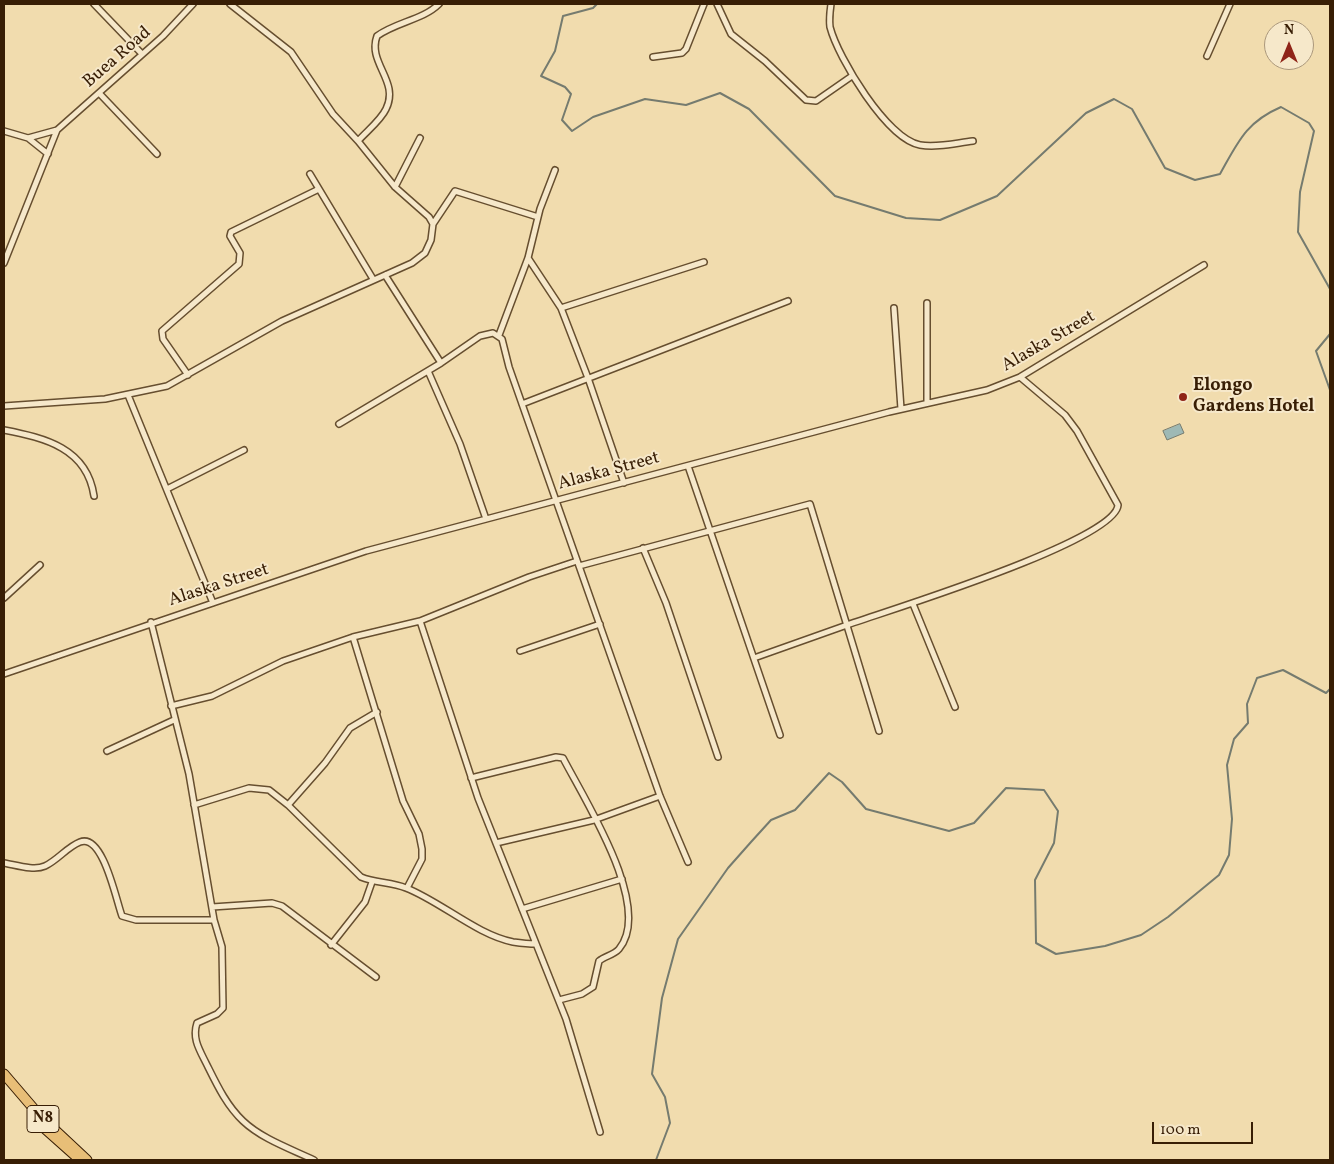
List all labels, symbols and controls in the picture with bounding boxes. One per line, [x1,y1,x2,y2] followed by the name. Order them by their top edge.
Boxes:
[1264,20,1314,70] north arrow
[1284,21,1294,40] text: N
[80,23,156,93] street label: Buea Road
[998,307,1100,377] street label: Alaska Street
[1193,376,1314,418] place label: Elongo Gardens Hotel
[1177,391,1189,403] marker: Elongo Gardens Hotel
[556,448,662,496] street label: Alaska Street
[166,560,272,612] street label: Alaska Street
[27,1106,59,1132] road number: N8
[1154,1112,1255,1144] scale bar
[1160,1120,1200,1141] text: 100 m

